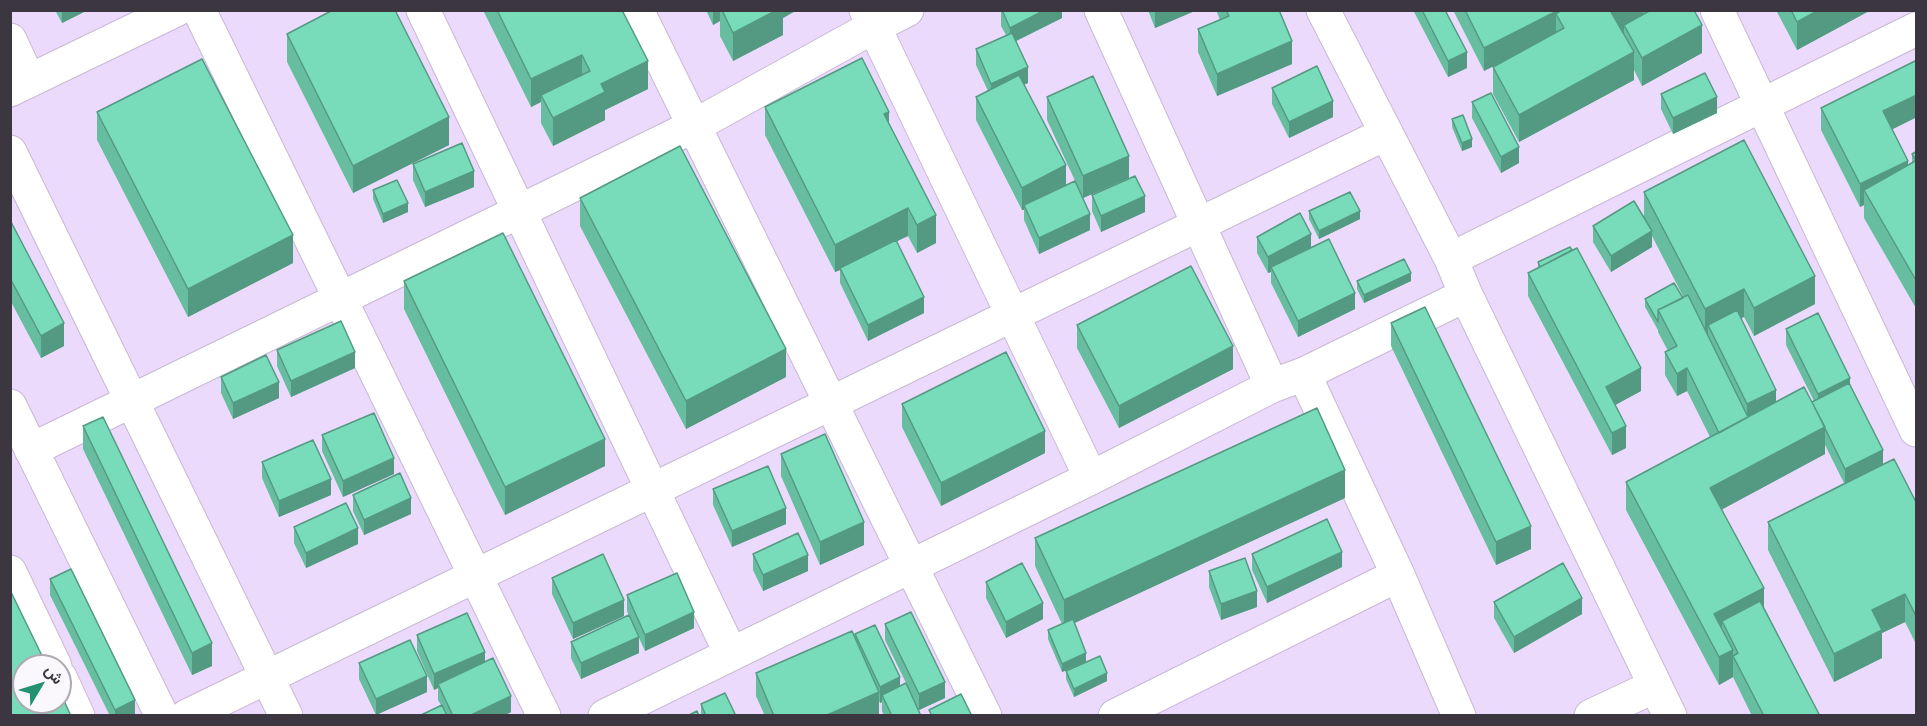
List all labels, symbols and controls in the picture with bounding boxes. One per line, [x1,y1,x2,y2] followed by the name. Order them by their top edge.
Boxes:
[12,654,72,714] north arrow
[40,660,69,688] text: ش

